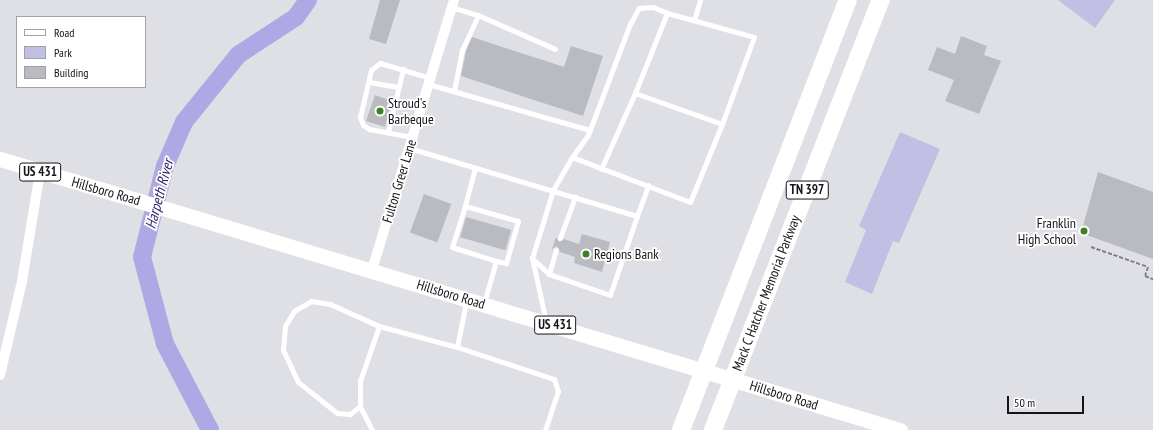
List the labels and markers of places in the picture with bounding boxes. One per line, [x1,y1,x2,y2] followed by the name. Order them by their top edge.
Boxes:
[388,95,434,128] place label: Stroud's Barbeque
[375,106,385,116] marker: Stroud's Barbeque
[1018,215,1076,248] place label: Franklin High School
[1079,226,1089,236] marker: Franklin High School
[594,246,659,262] place label: Regions Bank
[581,249,591,259] marker: Regions Bank

